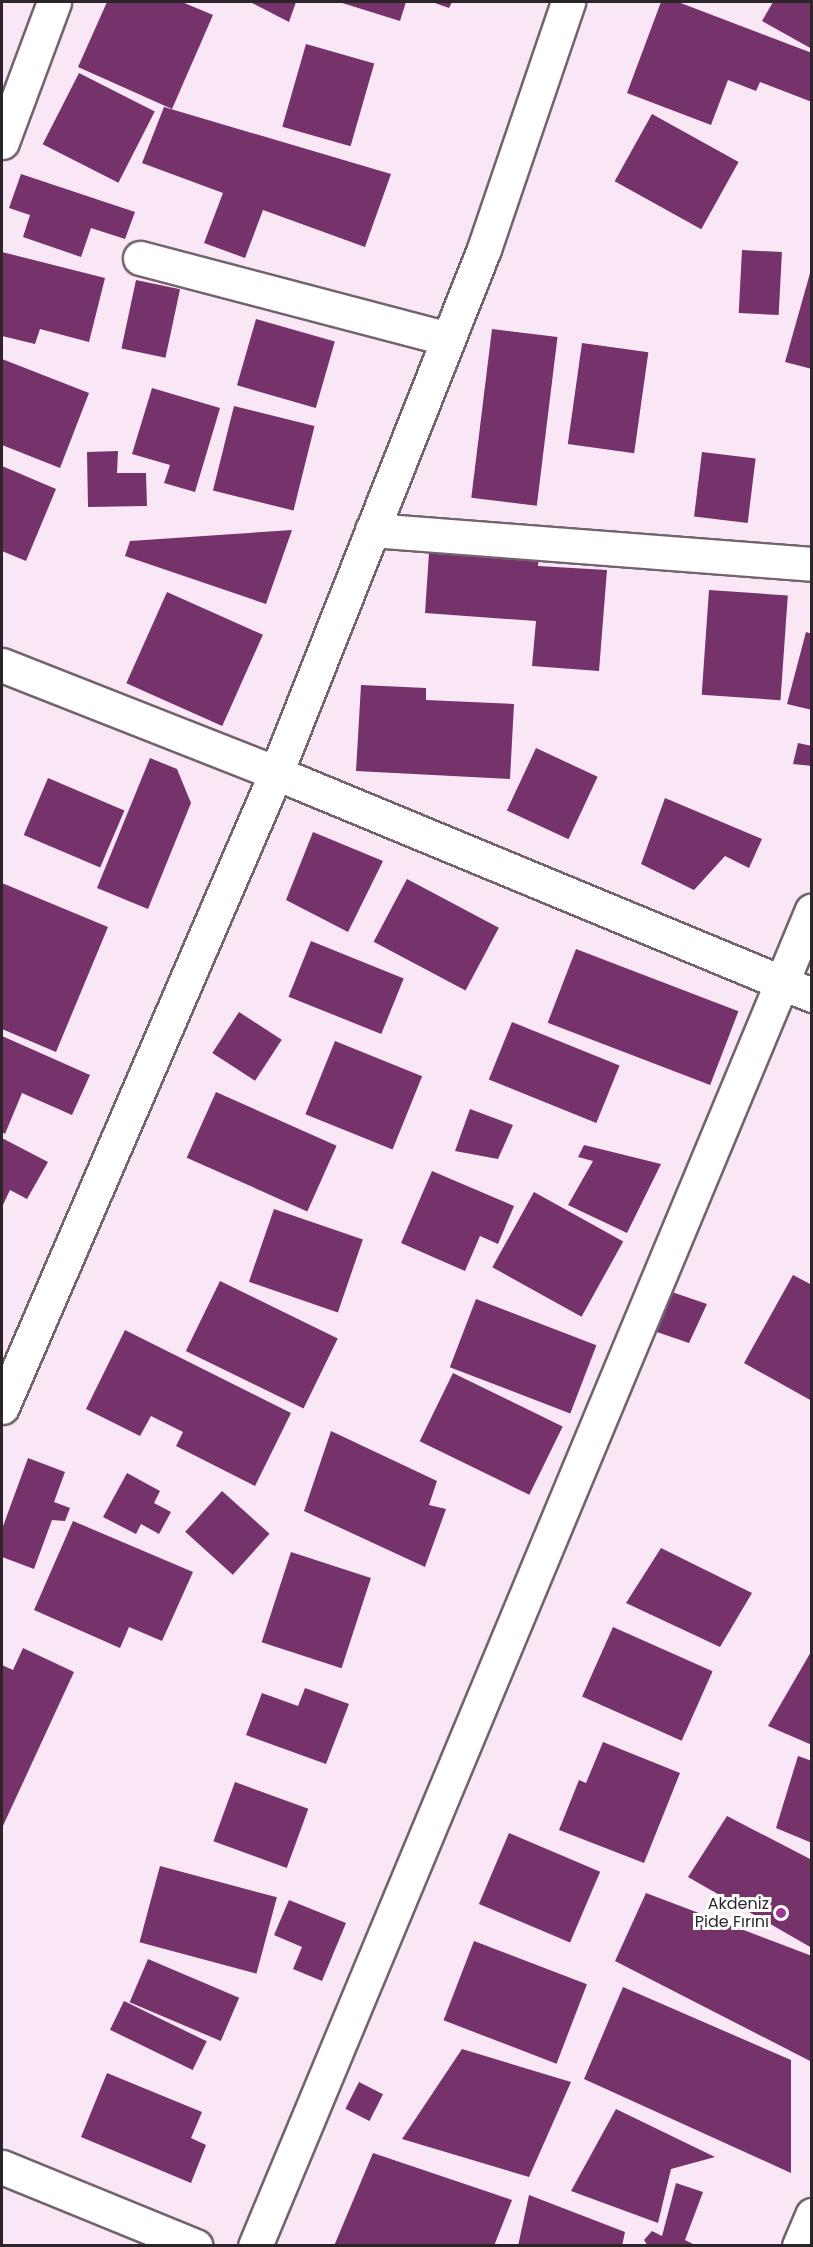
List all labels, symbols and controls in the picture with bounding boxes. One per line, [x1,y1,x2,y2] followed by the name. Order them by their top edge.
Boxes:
[695,1894,769,1932] place label: Akdeniz Pide Fırını
[774,1906,788,1920] marker: Akdeniz Pide Fırını

